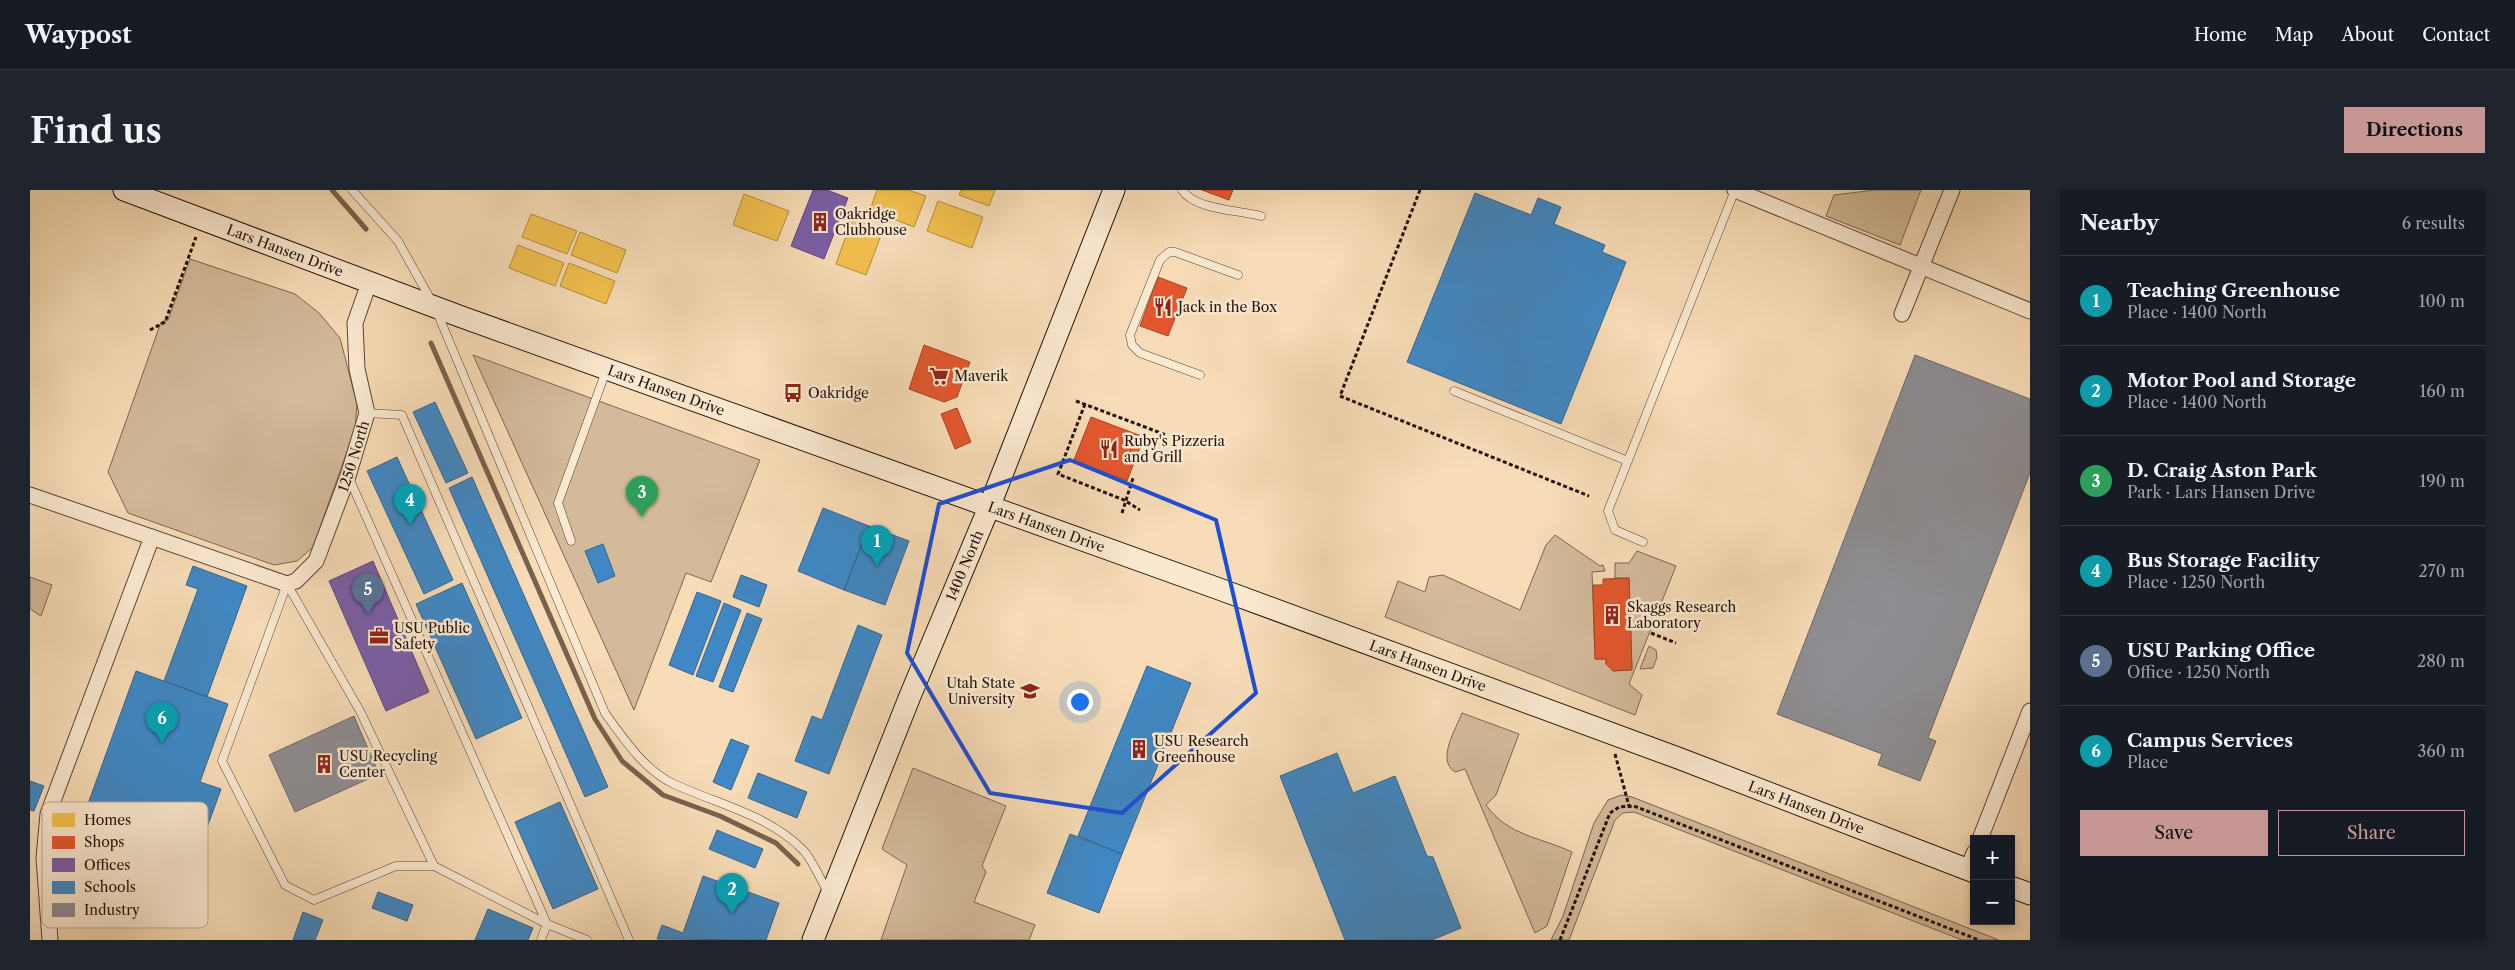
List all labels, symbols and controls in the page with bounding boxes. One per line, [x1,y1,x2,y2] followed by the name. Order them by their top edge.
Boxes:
[25,20,132,49] text: Waypost
[2194,24,2247,46] text: Home
[2275,24,2313,46] text: Map
[2341,24,2394,46] text: About
[2422,24,2490,46] text: Contact
[2344,107,2485,153] button: Directions
[30,109,162,152] text: Find us
[835,205,907,239] place label: Oakridge Clubhouse
[2080,210,2159,235] text: Nearby
[809,211,831,233] building icon: Oakridge Clubhouse
[2402,213,2465,233] text: 6 results
[224,220,346,281] street label: Lars Hansen Drive
[2127,279,2340,302] text: Teaching Greenhouse
[2092,291,2100,311] text: 1
[2419,291,2465,311] text: 100 m
[1152,296,1174,318] restaurant icon: Jack in the Box
[1176,298,1278,316] place label: Jack in the Box
[2127,302,2267,322] text: Place · 1400 North
[605,361,727,420] street label: Lars Hansen Drive
[928,365,950,387] supermarket icon: Maverik
[954,367,1009,385] place label: Maverik
[2127,369,2356,392] text: Motor Pool and Storage
[2091,381,2101,401] text: 2
[2420,381,2465,401] text: 160 m
[782,382,804,404] bus stop icon: Oakridge
[808,384,869,402] place label: Oakridge
[2127,392,2267,412] text: Place · 1400 North
[334,418,373,495] street label: 1250 North
[1124,432,1225,466] place label: Ruby's Pizzeria and Grill
[1098,438,1120,460] restaurant icon: Ruby's Pizzeria and Grill
[2127,459,2317,482] text: D. Craig Aston Park
[2091,471,2101,491] text: 3
[2420,471,2465,491] text: 190 m
[626,476,658,517] pin: 3
[2127,482,2315,502] text: Park · Lars Hansen Drive
[394,484,426,525] pin: 4
[985,498,1108,556] street label: Lars Hansen Drive
[861,525,893,566] pin: 1
[942,527,988,604] street label: 1400 North
[2127,549,2319,572] text: Bus Storage Facility
[2091,561,2101,581] text: 4
[2419,561,2465,581] text: 270 m
[2127,572,2265,592] text: Place · 1250 North
[352,573,384,614] pin: 5
[1627,598,1737,632] place label: Skaggs Research Laboratory
[1601,604,1623,626] building icon: Skaggs Research Laboratory
[394,619,470,653] place label: USU Public Safety
[368,625,390,647] office icon: USU Public Safety
[1367,636,1489,696] street label: Lars Hansen Drive
[2127,639,2315,662] text: USU Parking Office
[2092,651,2100,671] text: 5
[2417,651,2465,671] text: 280 m
[2127,662,2270,682] text: Office · 1250 North
[946,674,1015,708] place label: Utah State University
[1019,680,1041,702] school or university icon: Utah State University
[1067,689,1093,715] your location
[146,702,178,743] pin: 6
[2127,729,2293,752] text: Campus Services
[1154,732,1249,766] place label: USU Research Greenhouse
[1128,738,1150,760] building icon: USU Research Greenhouse
[2091,741,2101,761] text: 6
[2418,741,2465,761] text: 360 m
[339,747,438,781] place label: USU Recycling Center
[2127,752,2168,772] text: Place
[313,753,335,775] building icon: USU Recycling Center
[1746,777,1867,838] street label: Lars Hansen Drive
[42,802,208,928] legend
[2080,810,2268,856] button: Save
[2278,810,2465,856] button: Share
[84,811,131,829] text: Homes
[84,833,124,851] text: Shops
[1970,835,2015,925] map controls
[1970,835,2015,880] button: +
[84,856,130,874] text: Offices
[716,873,748,914] pin: 2
[84,878,136,896] text: Schools
[1970,880,2015,925] button: −
[84,901,140,919] text: Industry

